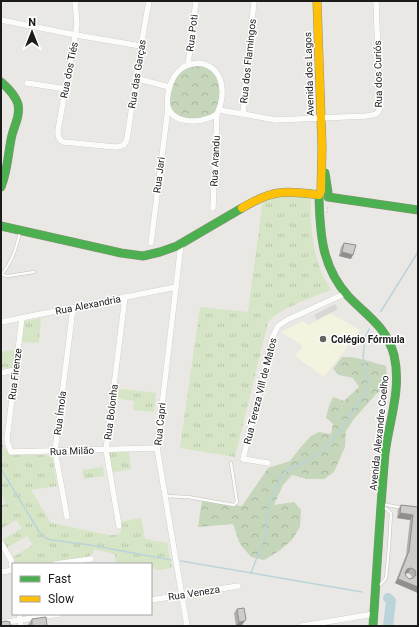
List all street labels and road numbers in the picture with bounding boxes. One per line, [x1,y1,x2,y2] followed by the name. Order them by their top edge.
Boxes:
[184,14,200,52] street label: Rua Poti
[238,18,258,104] street label: Rua dos Flamingos
[302,32,316,116] street label: Avenida dos Lagos
[126,39,148,109] street label: Rua das Garças
[372,40,384,108] street label: Rua dos Curiós
[58,41,80,99] street label: Rua dos Tiés
[208,135,222,187] street label: Rua Arandu
[151,156,167,194] street label: Rua Jari
[54,293,122,317] street label: Rua Alexandria
[241,337,279,445] street label: Rua Tereza Vill de Matos
[6,348,24,400] street label: Rua Firenze
[367,374,391,491] street label: Avenida Alexandre Coelho
[102,383,120,441] street label: Rua Bolonha
[51,390,68,436] street label: Rua Ímola
[152,402,168,446] street label: Rua Capri
[50,445,95,457] street label: Rua Milão
[167,583,221,603] street label: Rua Veneza

